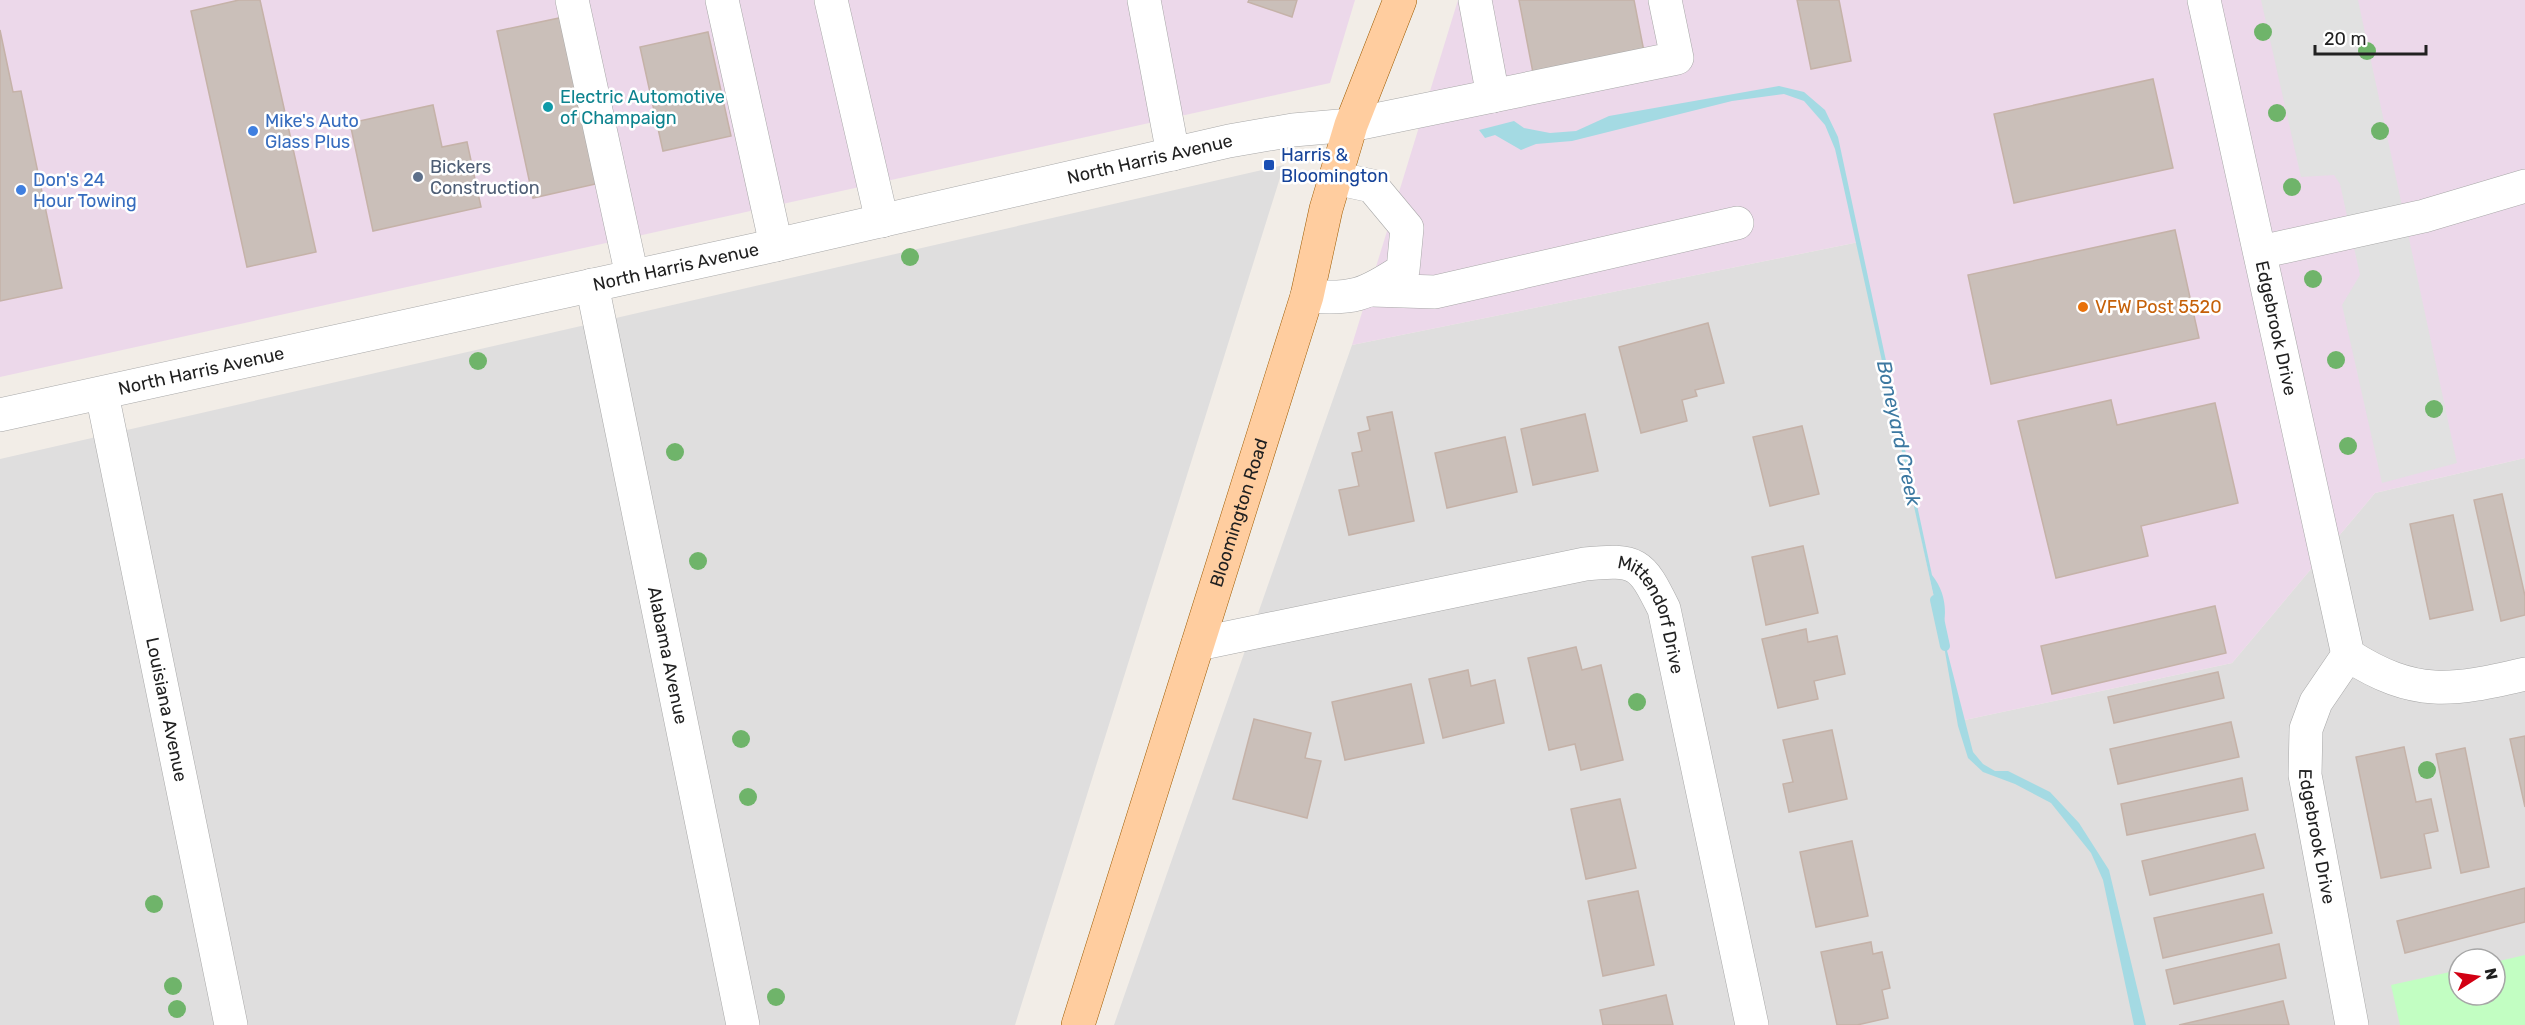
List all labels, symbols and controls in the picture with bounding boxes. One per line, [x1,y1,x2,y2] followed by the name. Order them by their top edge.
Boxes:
[2315,18,2426,56] scale bar
[2324,28,2366,50] text: 20 m
[560,86,725,129] place label: Electric Automotive of Champaign
[541,100,555,114] marker: Electric Automotive of Champaign
[265,110,359,153] place label: Mike's Auto Glass Plus
[246,124,260,138] marker: Mike's Auto Glass Plus
[1065,130,1235,189] street label: North Harris Avenue
[1281,144,1388,187] place label: Harris & Bloomington
[430,156,540,199] place label: Bickers Construction
[1262,158,1276,172] marker: Harris & Bloomington
[33,169,137,212] place label: Don's 24 Hour Towing
[411,170,425,184] marker: Bickers Construction
[14,183,28,197] marker: Don's 24 Hour Towing
[591,238,761,296] street label: North Harris Avenue
[2251,259,2302,398] street label: Edgebrook Drive
[2095,296,2222,318] place label: VFW Post 5520
[2076,300,2090,314] marker: VFW Post 5520
[116,342,286,400] street label: North Harris Avenue
[1872,358,1926,509] water label: Boneyard Creek
[1205,436,1273,590] street label: Bloomington Road
[1616,551,1688,676] street label: Mittendorf Drive
[643,585,692,726] street label: Alabama Avenue
[141,635,192,784] street label: Louisiana Avenue
[2294,768,2340,906] street label: Edgebrook Drive
[2447,947,2507,1007] north arrow
[2481,966,2502,982] text: N

